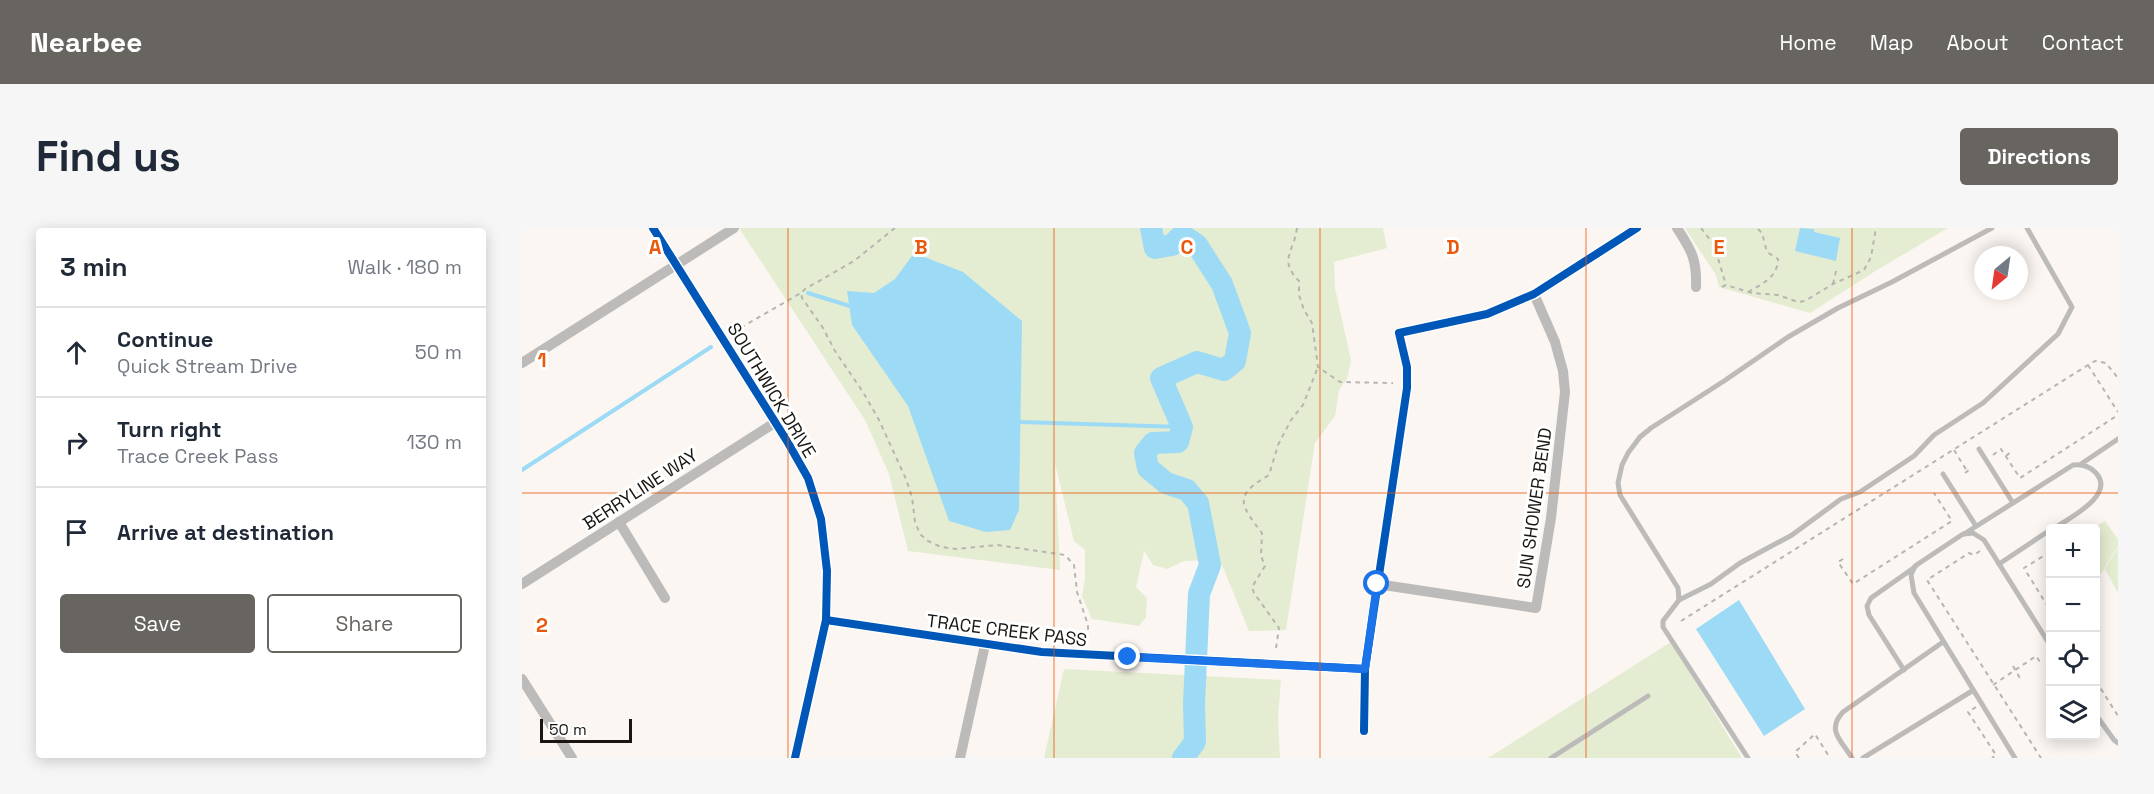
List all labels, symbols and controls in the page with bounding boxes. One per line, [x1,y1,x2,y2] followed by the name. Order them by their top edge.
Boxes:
[30,24,142,60] text: Nearbee
[1779,29,1837,56] text: Home
[1870,29,1914,56] text: Map
[1947,29,2009,56] text: About
[2042,29,2124,56] text: Contact
[1960,128,2118,185] button: Directions
[36,130,181,183] text: Find us
[649,234,662,260] text: A
[914,234,928,260] text: B
[1181,234,1194,260] text: C
[1446,234,1460,260] text: D
[1713,234,1725,260] text: E
[1974,246,2028,300] north arrow
[60,250,128,284] text: 3 min
[348,254,462,280] text: Walk · 180 m
[723,318,821,462] street label: SOUTHWICK DRIVE
[117,325,213,353] text: Continue
[60,336,93,369] icon: ahead
[415,339,462,365] text: 50 m
[537,347,547,373] text: 1
[117,353,298,379] text: Quick Stream Drive
[117,415,222,443] text: Turn right
[60,426,93,459] icon: right
[1511,426,1557,590] street label: SUN SHOWER BEND
[406,429,462,455] text: 130 m
[117,443,279,469] text: Trace Creek Pass
[578,443,702,535] street label: BERRYLINE WAY
[60,516,93,549] icon: arrive
[117,518,334,546] text: Arrive at destination
[2046,524,2100,740] map controls
[2046,524,2100,578] button: +
[1363,570,1389,596] route start
[2046,578,2100,632] button: −
[60,594,255,653] button: Save
[267,594,462,653] button: Share
[926,609,1088,651] street label: TRACE CREEK PASS
[536,612,548,638] text: 2
[2046,632,2100,686] button: locate
[1114,643,1140,669] route end
[2046,686,2100,740] button: layers
[540,716,632,744] scale bar
[549,719,587,740] text: 50 m

